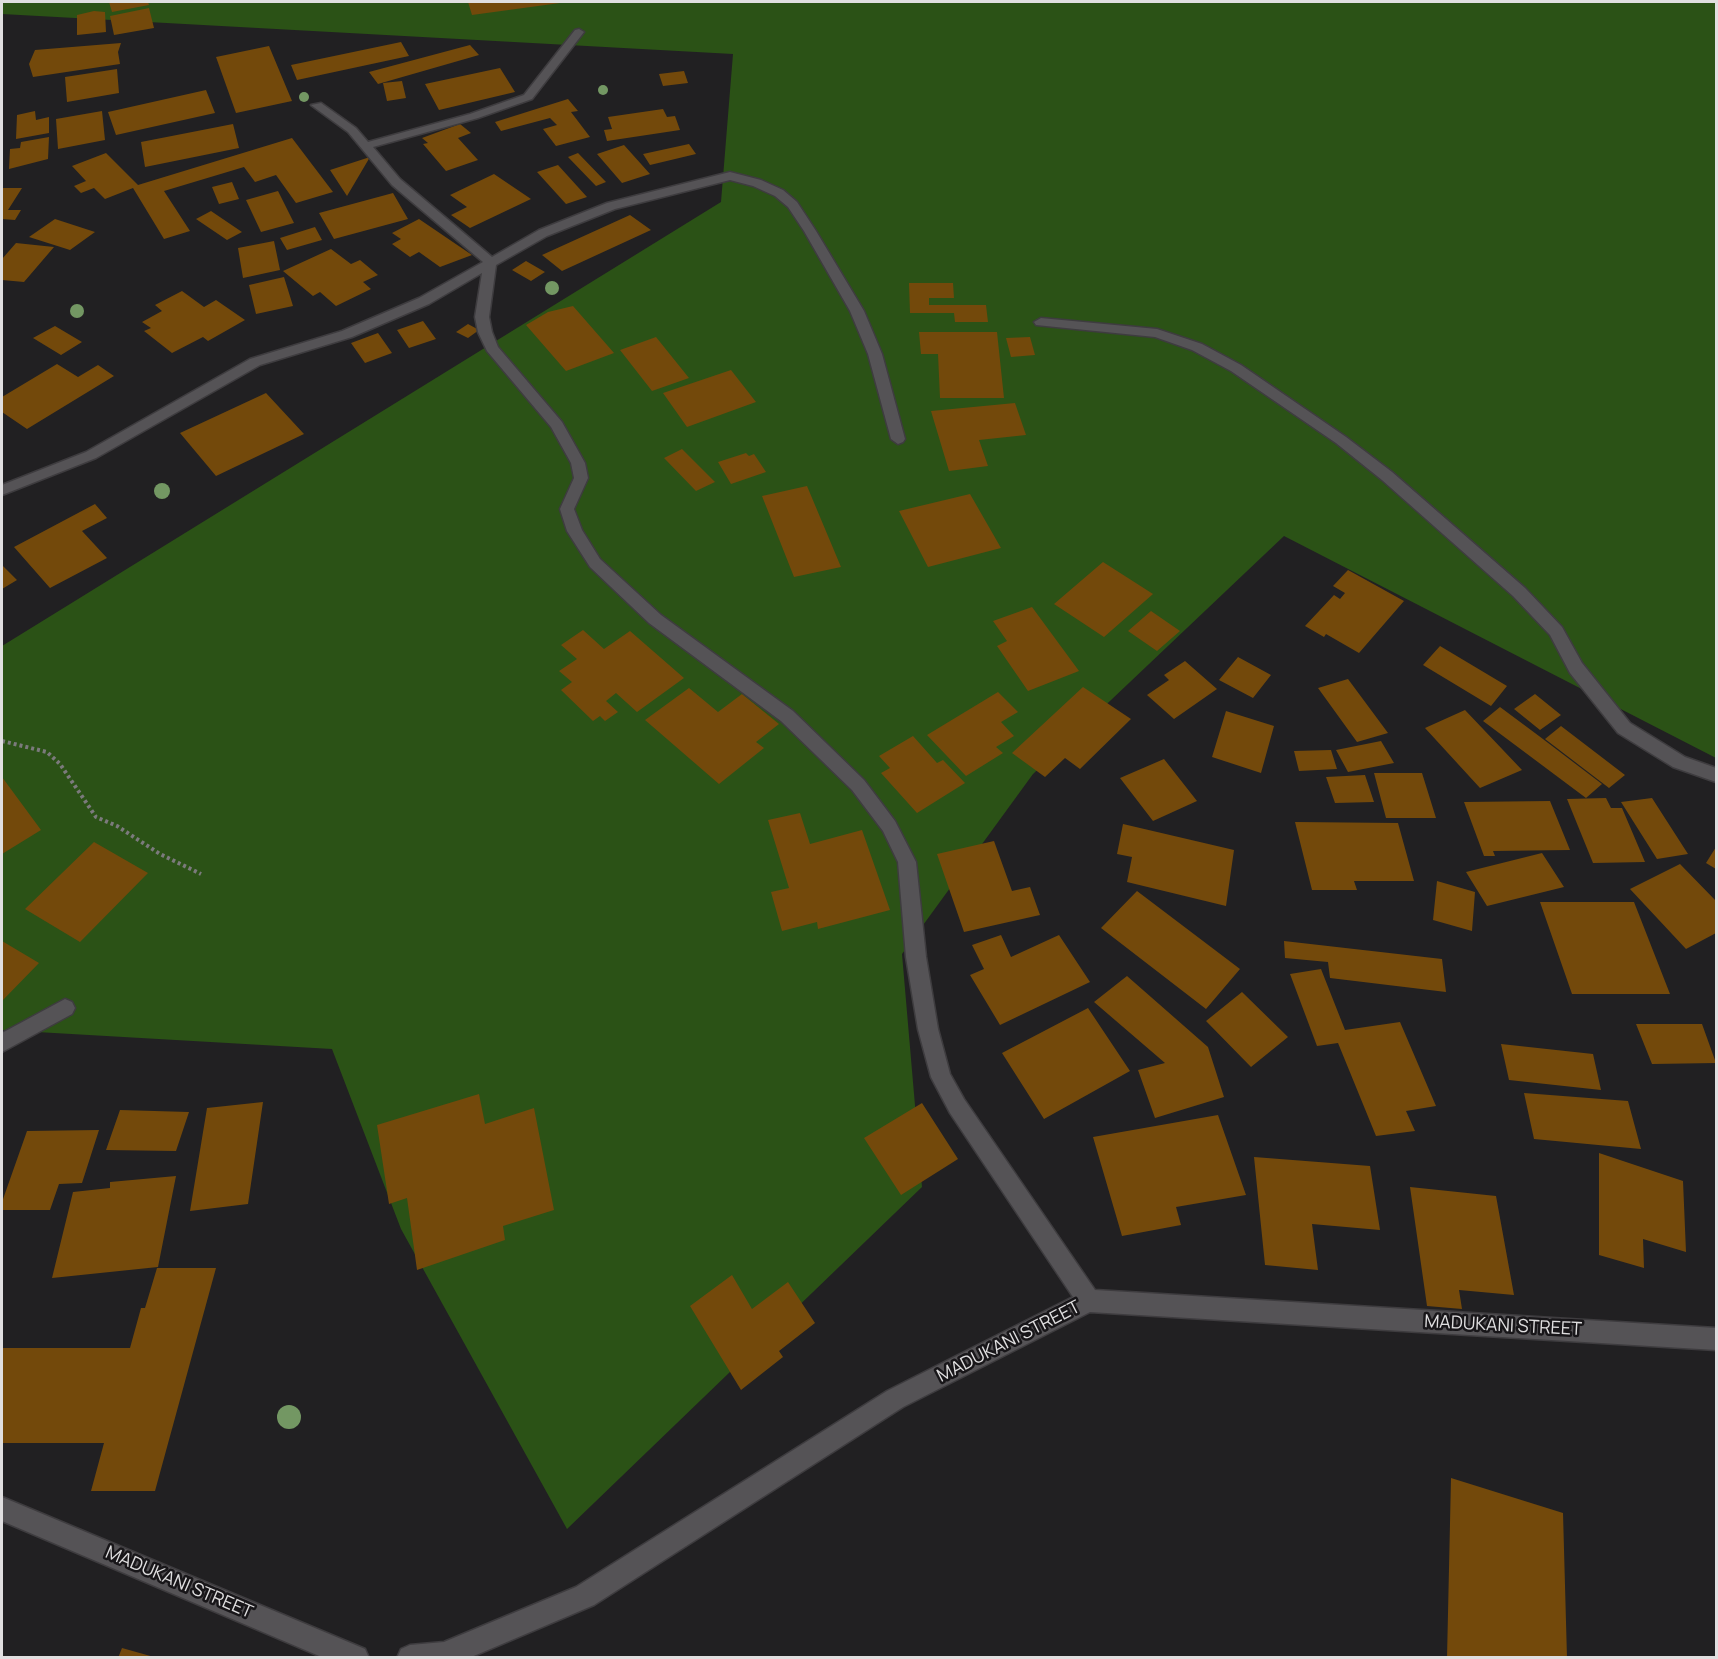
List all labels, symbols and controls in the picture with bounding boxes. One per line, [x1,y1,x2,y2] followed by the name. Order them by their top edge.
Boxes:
[934,1297,1084,1387] street label: MADUKANI STREET
[1424,1311,1582,1341] street label: MADUKANI STREET
[102,1542,256,1624] street label: MADUKANI STREET

